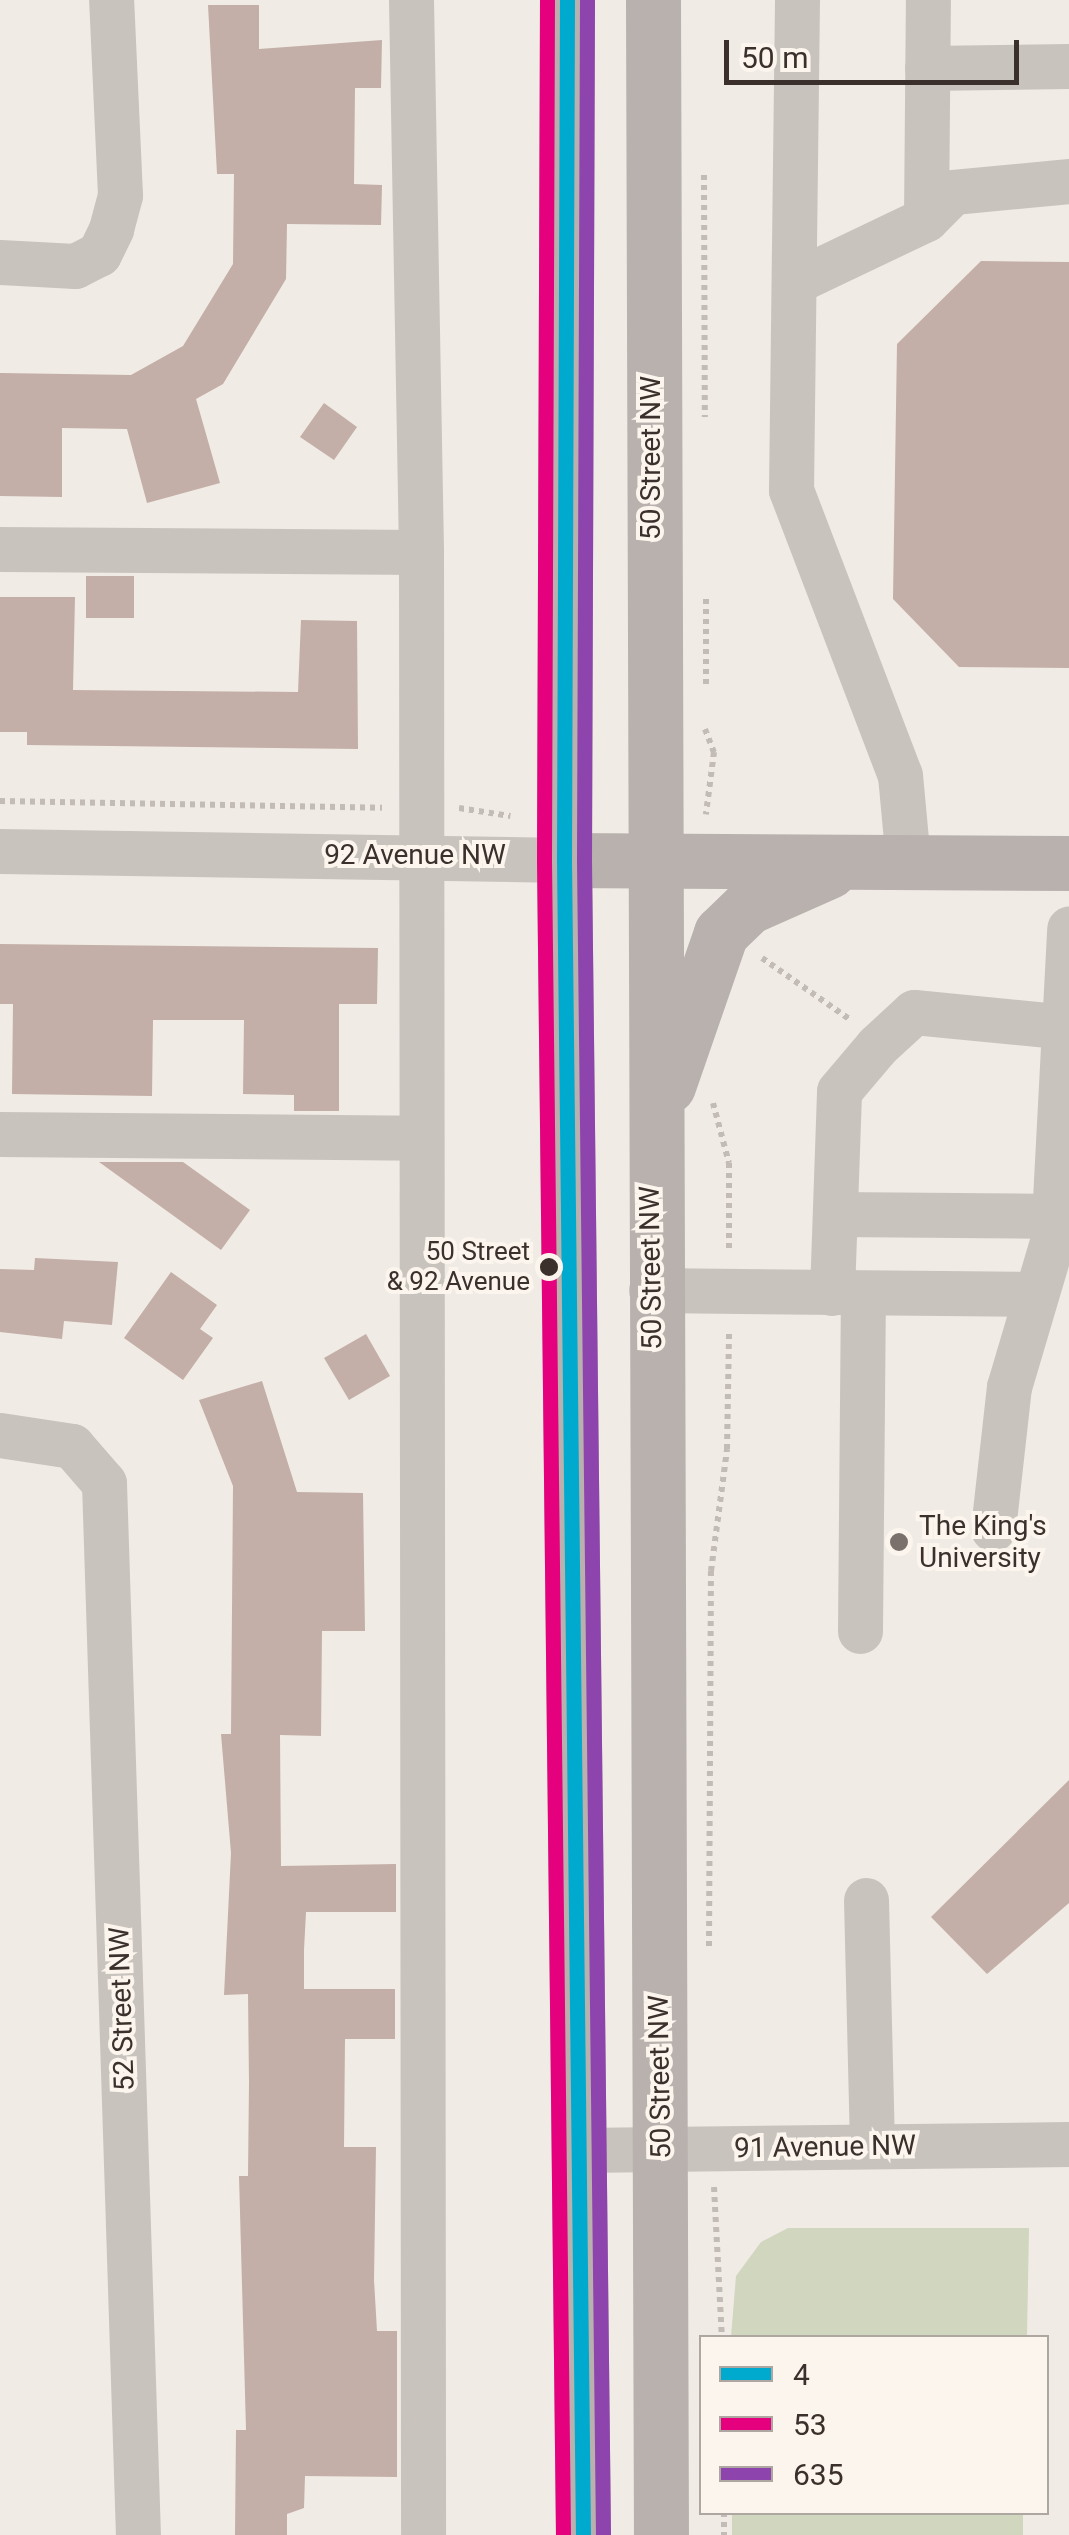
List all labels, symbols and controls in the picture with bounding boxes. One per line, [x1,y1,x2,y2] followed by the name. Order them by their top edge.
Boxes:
[729,20,1024,82] scale bar
[741,40,808,75] text: 50 m
[634,376,668,540] street label: 50 Street NW
[324,838,506,872] street label: 92 Avenue NW
[633,1186,669,1350] street label: 50 Street NW
[387,1236,530,1298] place label: 50 Street & 92 Avenue
[539,1257,559,1277] marker: 50 Street & 92 Avenue
[919,1509,1047,1575] place label: The King's University
[888,1531,910,1553] marker: The King's University
[102,1926,142,2092] street label: 52 Street NW
[642,1995,678,2159] street label: 50 Street NW
[734,2129,916,2165] street label: 91 Avenue NW
[699,2335,1049,2515] legend
[793,2357,810,2392] text: 4
[793,2407,827,2442] text: 53
[793,2457,844,2492] text: 635

